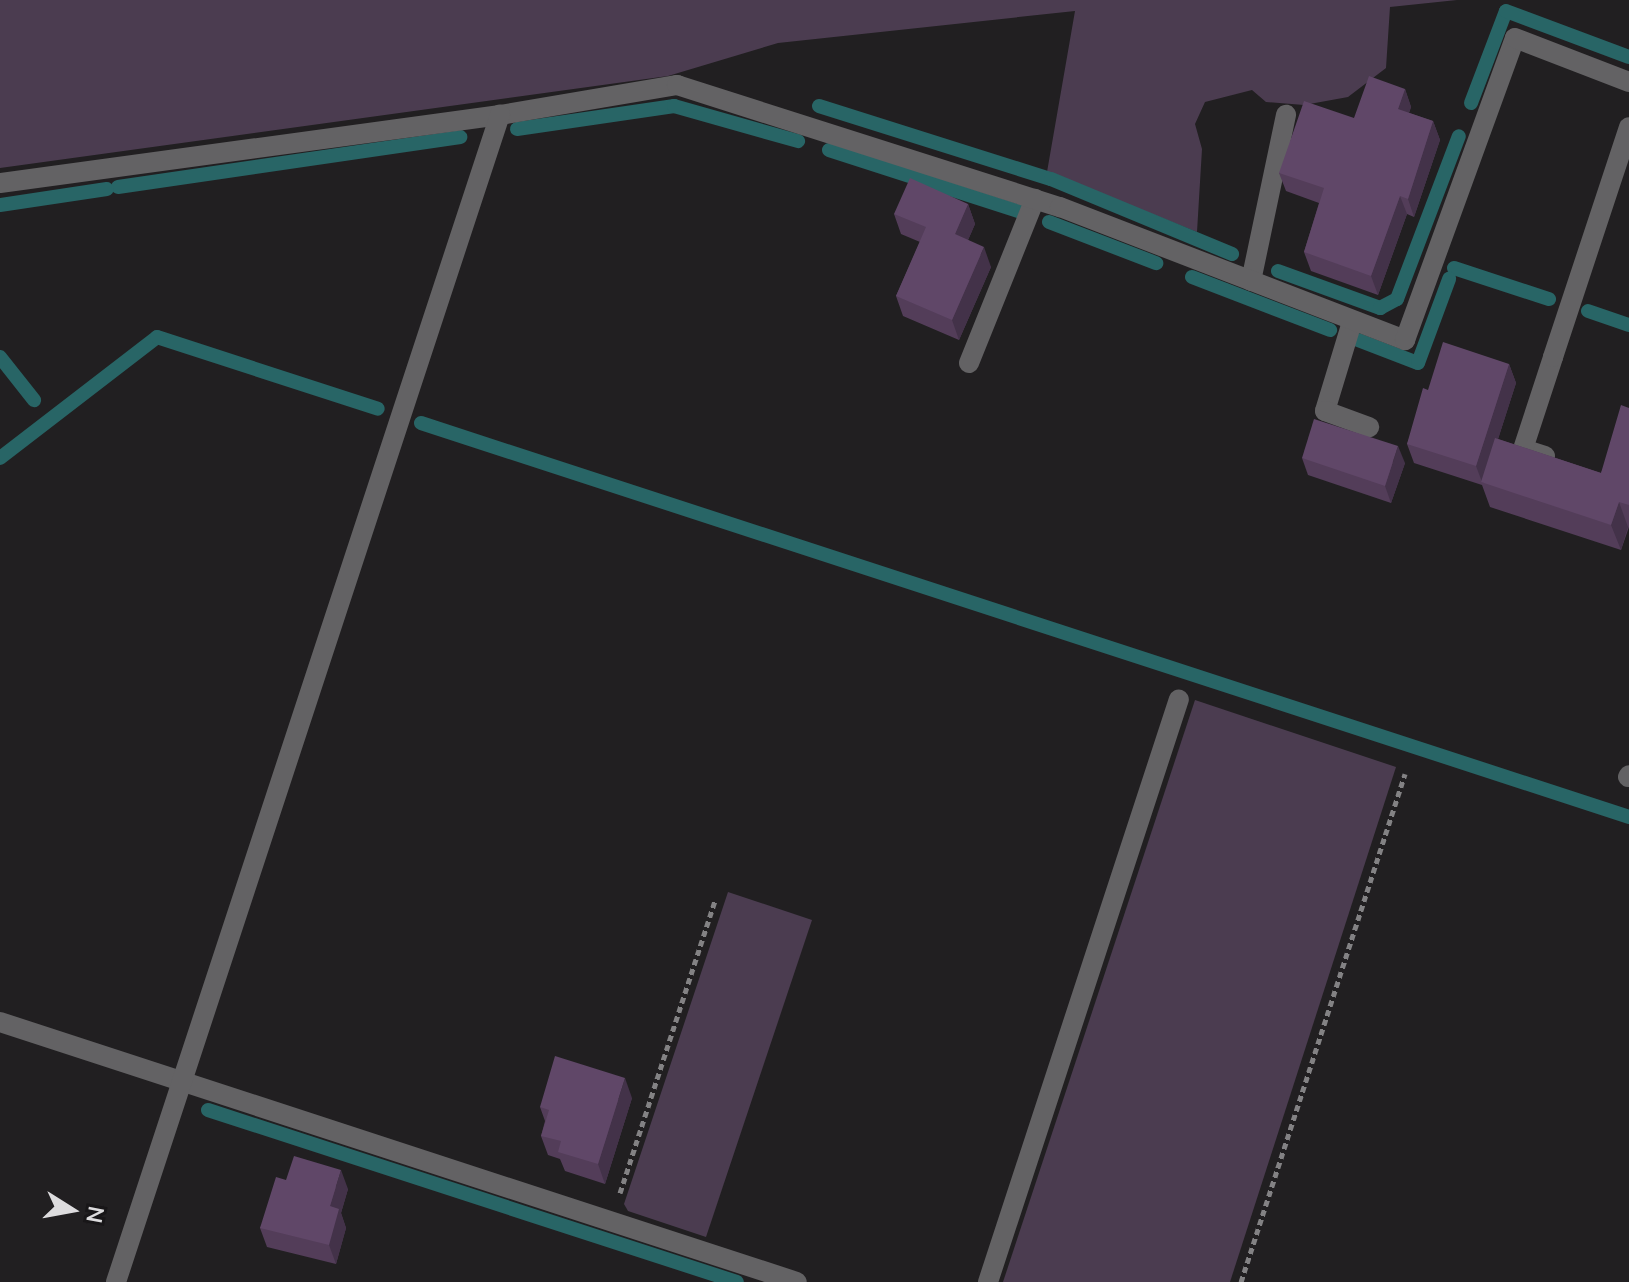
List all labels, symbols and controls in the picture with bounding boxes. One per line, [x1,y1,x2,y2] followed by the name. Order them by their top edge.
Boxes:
[32,1170,112,1250] north arrow
[80,1204,111,1225] text: N

